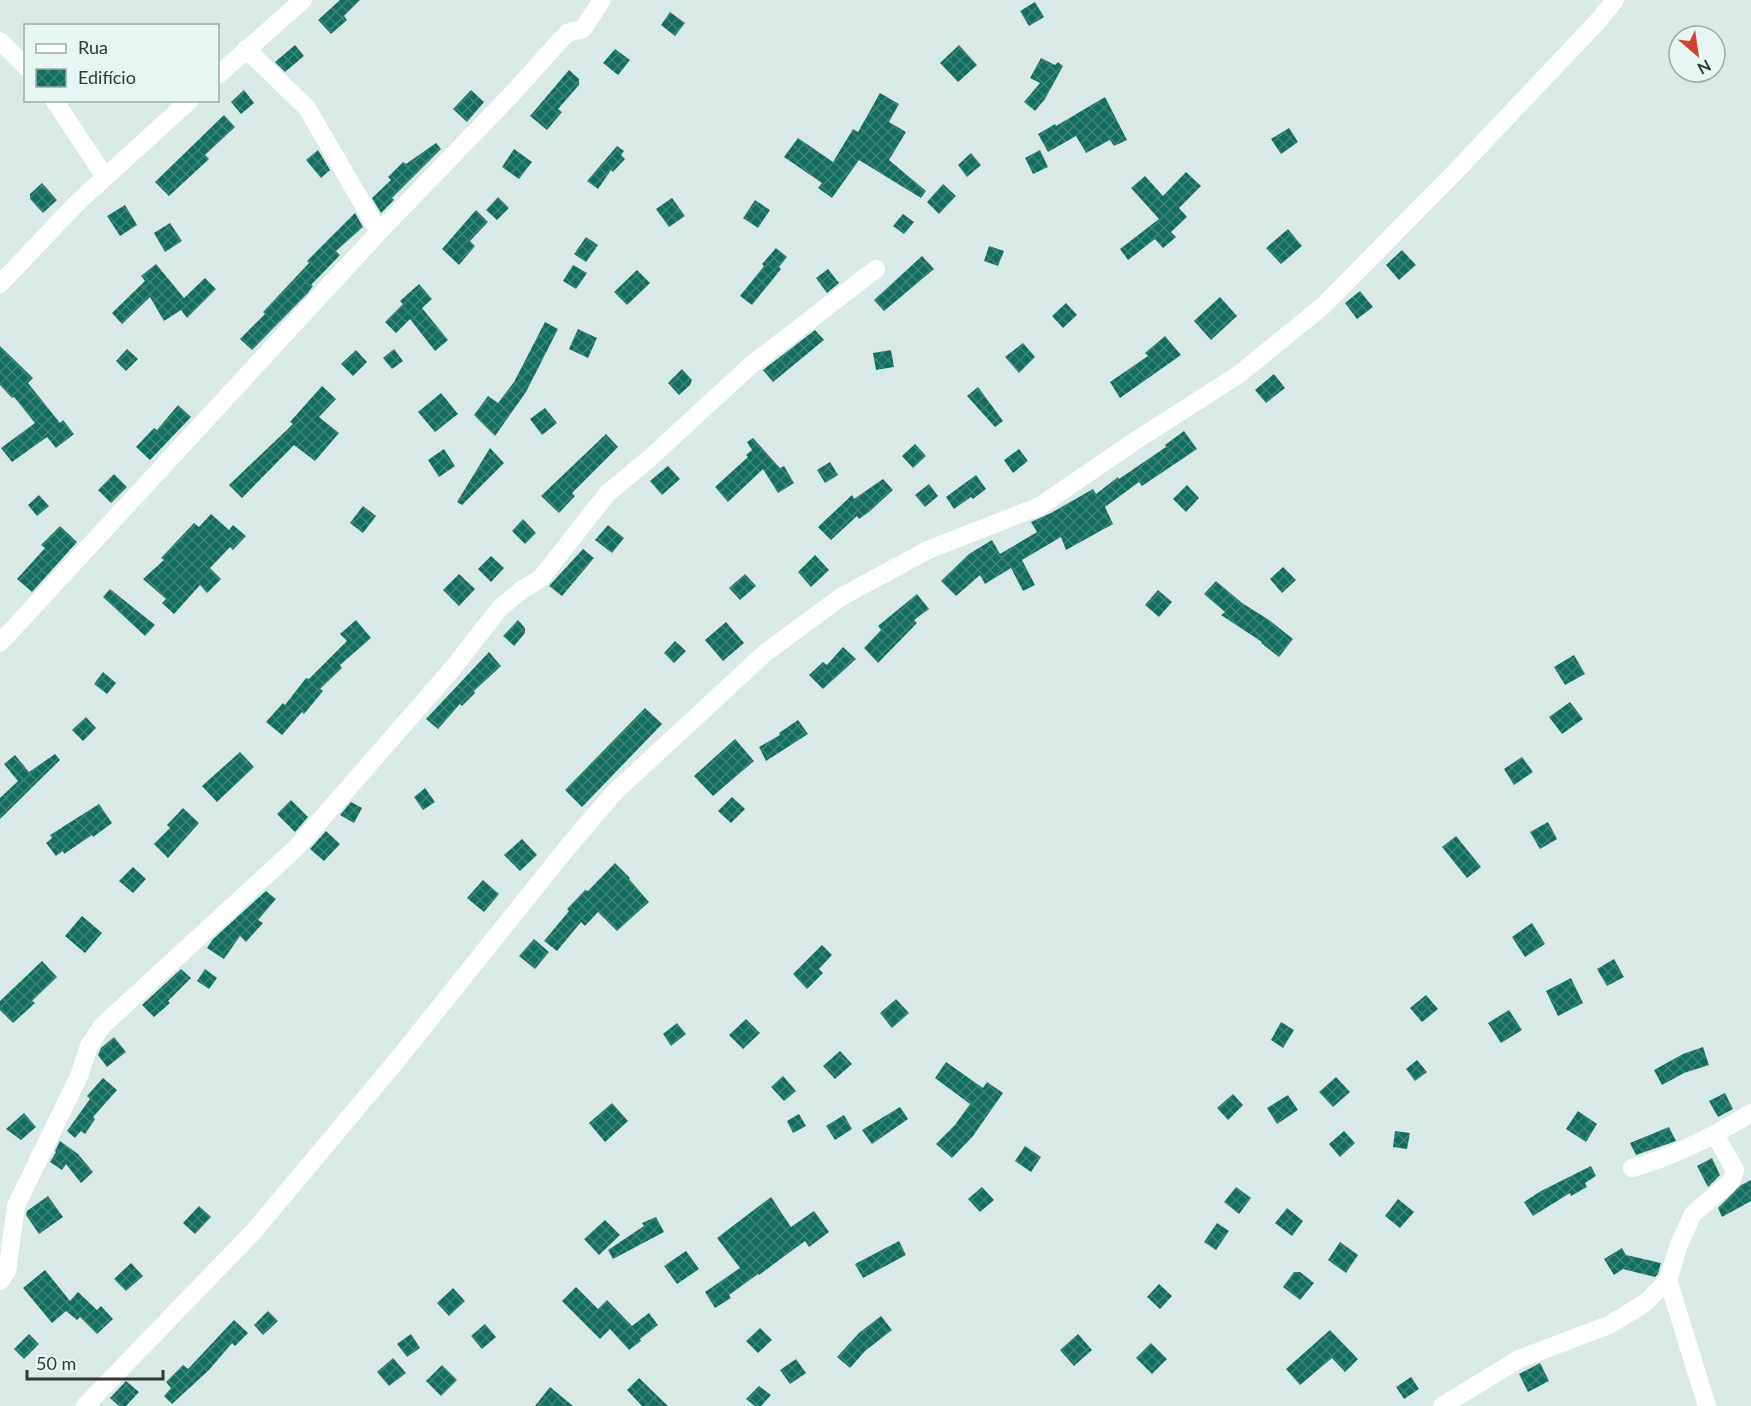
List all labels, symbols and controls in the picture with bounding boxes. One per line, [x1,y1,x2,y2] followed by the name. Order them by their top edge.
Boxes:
[24,24,219,102] legend
[1667,24,1727,84] north arrow
[78,36,108,58] text: Rua
[1695,56,1715,79] text: N
[78,66,136,88] text: Edifício
[27,1343,164,1381] scale bar
[36,1352,76,1374] text: 50 m

